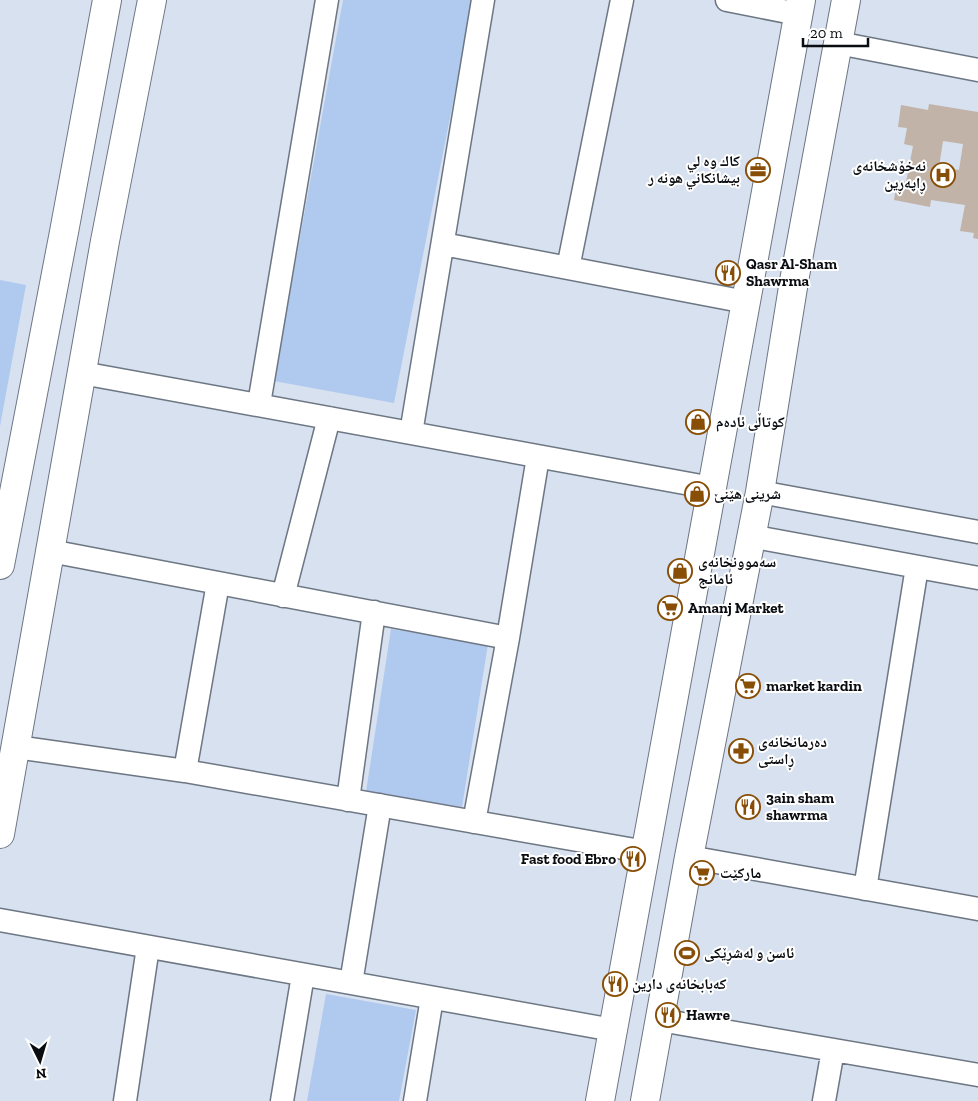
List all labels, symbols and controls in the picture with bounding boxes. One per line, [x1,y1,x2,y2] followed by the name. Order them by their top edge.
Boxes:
[803,15,868,47] scale bar
[810,24,843,42] text: 20 m
[647,152,740,190] place label: كاك وه لي بيشانكاني هونه ر
[745,157,771,183] office icon: كاك وه لي بيشانكاني هونه ر
[852,157,926,195] place label: نەخۆشخانەی ڕاپەڕین
[930,162,956,188] hospital icon: نەخۆشخانەی ڕاپەڕین
[746,255,837,290] place label: Qasr Al-Sham Shawrma
[715,260,741,286] restaurant icon: Qasr Al-Sham Shawrma
[685,409,711,435] shop icon: کوتاڵی ئادەم
[716,412,785,432] place label: کوتاڵی ئادەم
[684,481,710,507] shop icon: شرینی هێنێ
[714,485,781,503] place label: شرینی هێنێ
[698,553,776,589] place label: سەموونخانەی ئامانج
[667,558,693,584] shop icon: سەموونخانەی ئامانج
[657,595,683,621] supermarket icon: Amanj Market
[688,599,785,617] place label: Amanj Market
[735,673,761,699] supermarket icon: market kardin
[766,677,862,695] place label: market kardin
[758,733,827,771] place label: دەرمانخانەی ڕاستی
[728,738,754,764] pharmacy icon: دەرمانخانەی ڕاستی
[766,789,834,824] place label: 3ain sham shawrma
[735,794,761,820] restaurant icon: 3ain sham shawrma
[620,846,646,872] restaurant icon: Fast food Ebro
[521,850,616,868] place label: Fast food Ebro
[689,860,715,886] supermarket icon: مارکێت
[720,864,761,882] place label: مارکێت
[674,940,700,966] sports icon: ئاسن و لەشڕێکی
[704,944,794,965] place label: ئاسن و لەشڕێکی
[602,971,628,997] restaurant icon: کەبابخانەی دارین
[632,975,727,993] place label: کەبابخانەی دارین
[655,1002,681,1028] restaurant icon: Hawre
[686,1006,730,1024] place label: Hawre
[15,1036,65,1086] north arrow
[35,1065,47,1082] text: N

